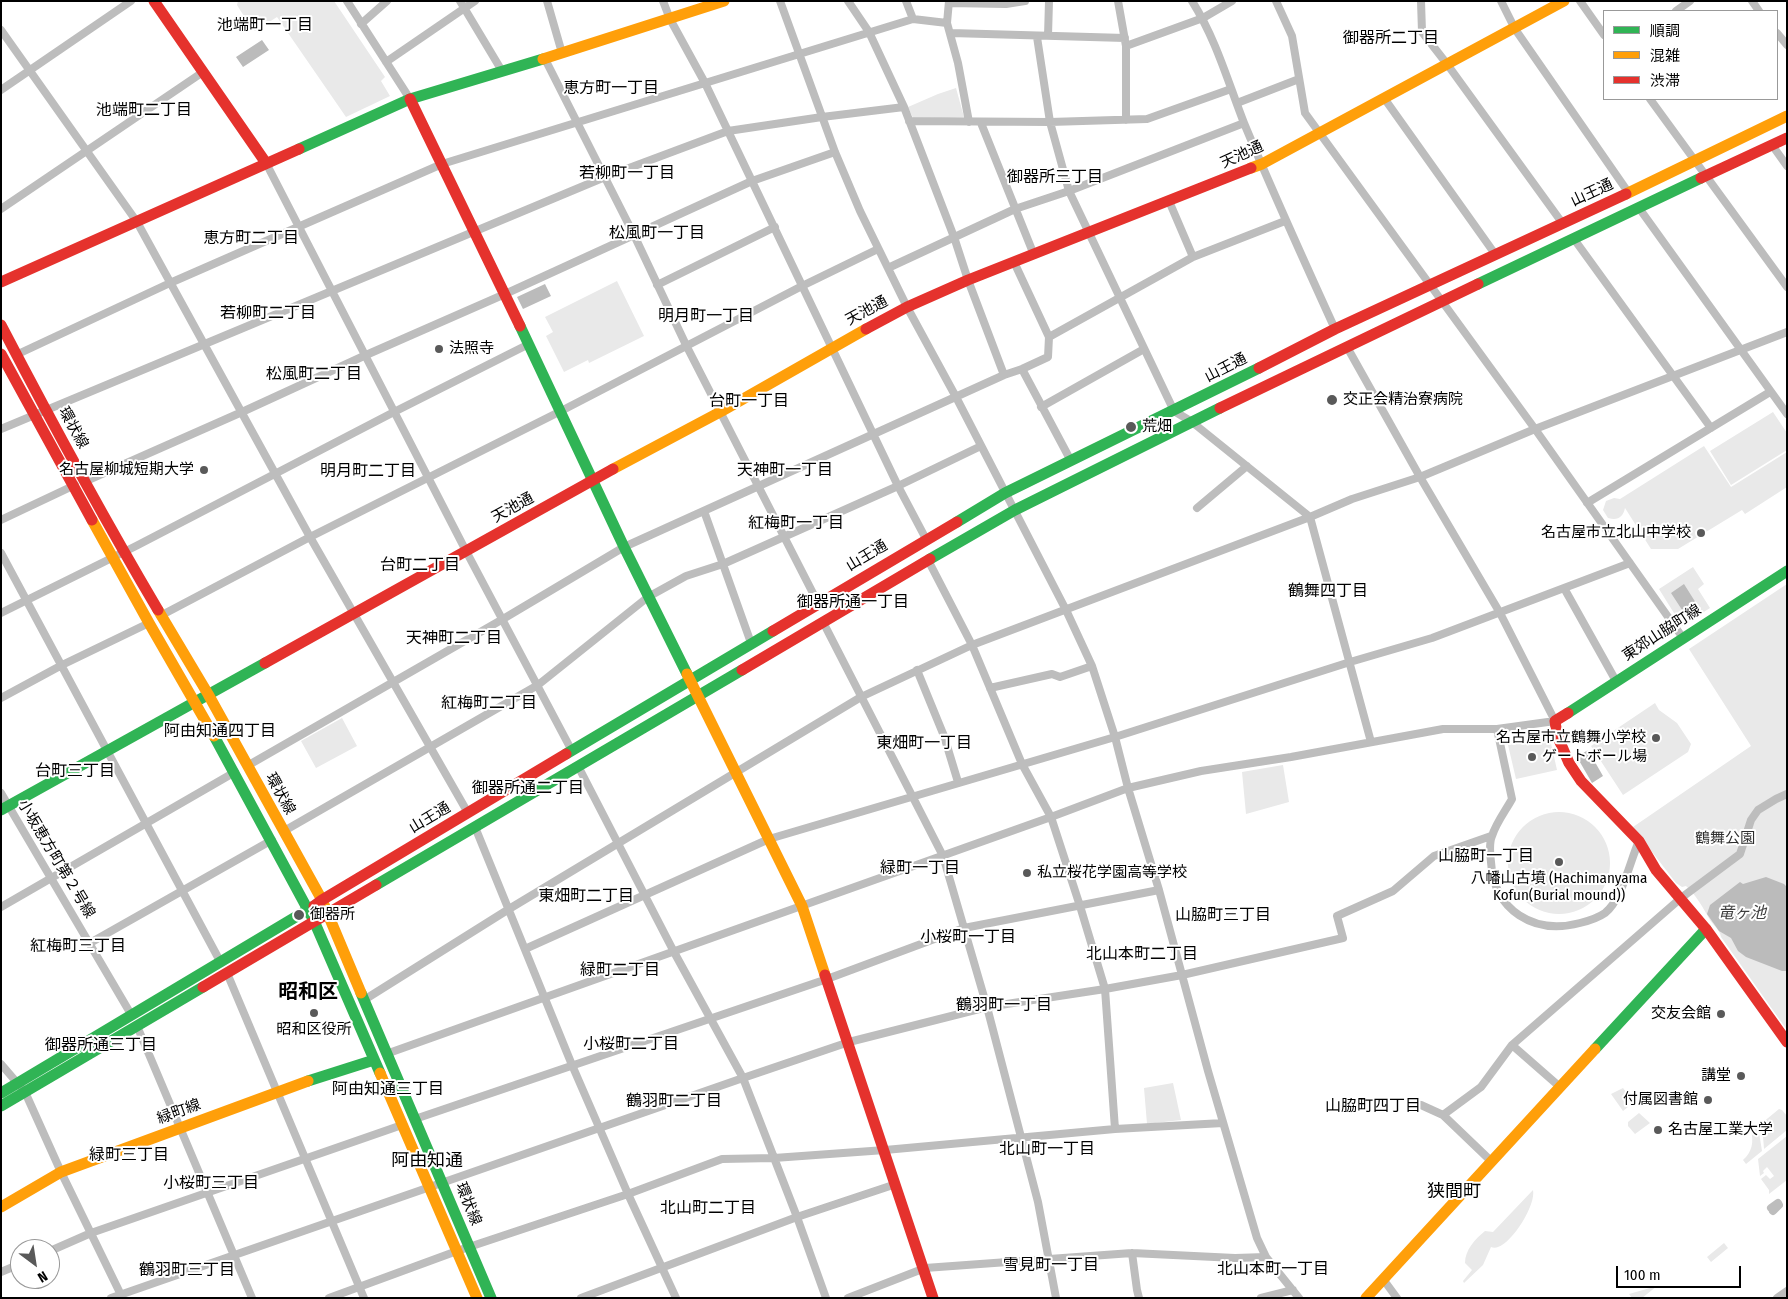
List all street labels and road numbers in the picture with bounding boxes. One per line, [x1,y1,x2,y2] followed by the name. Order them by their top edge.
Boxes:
[1218,138,1266,172] street label: 天池通
[1568,175,1616,211] street label: 山王通
[843,292,891,330] street label: 天池通
[1202,350,1250,386] street label: 山王通
[54,404,92,452] street label: 環状線
[489,489,537,527] street label: 天池通
[843,537,891,575] street label: 山王通
[1619,601,1705,665] street label: 東郊山脇町線
[261,770,299,818] street label: 環状線
[14,797,98,921] street label: 小坂恵方町第２号線
[406,799,454,837] street label: 山王通
[155,1096,203,1128] street label: 緑町線
[451,1180,485,1228] street label: 環状線

